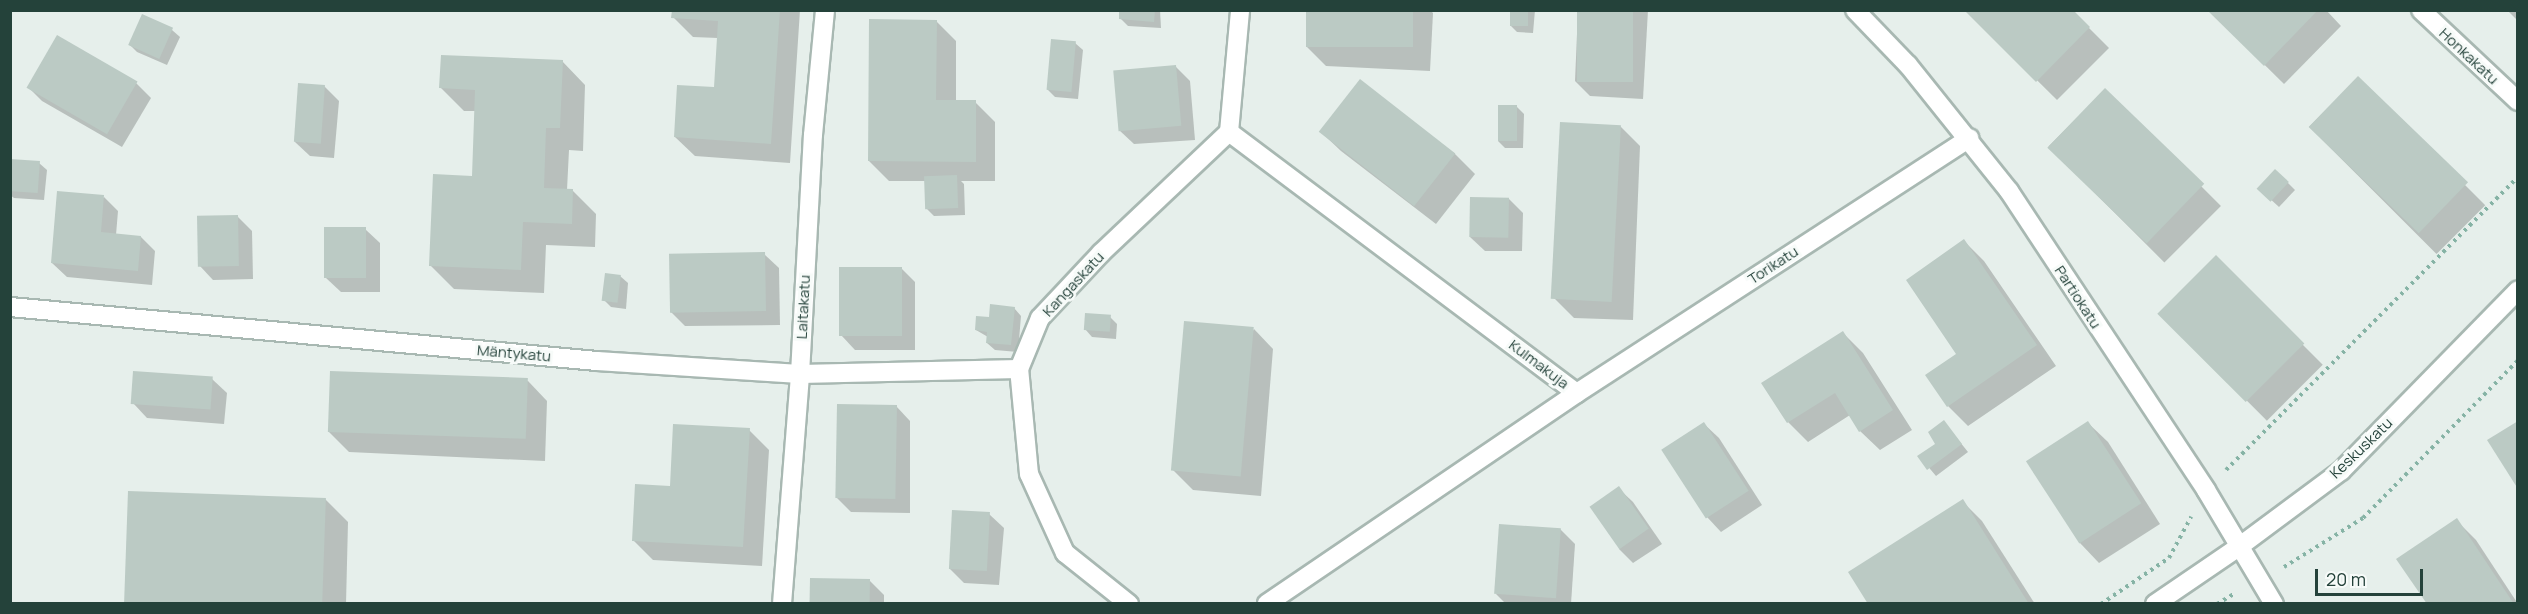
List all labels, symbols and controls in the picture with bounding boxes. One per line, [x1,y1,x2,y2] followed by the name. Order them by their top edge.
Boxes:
[2436,24,2502,88] street label: Honkakatu
[1745,242,1801,288] street label: Torikatu
[1038,248,1108,320] street label: Kangaskatu
[2051,262,2105,332] street label: Partiokatu
[792,274,814,340] street label: Laitakatu
[1506,336,1572,392] street label: Kulmakuja
[476,341,552,365] street label: Mäntykatu
[2326,414,2396,482] street label: Keskuskatu
[2318,557,2426,595] scale bar
[2326,567,2366,591] text: 20 m

